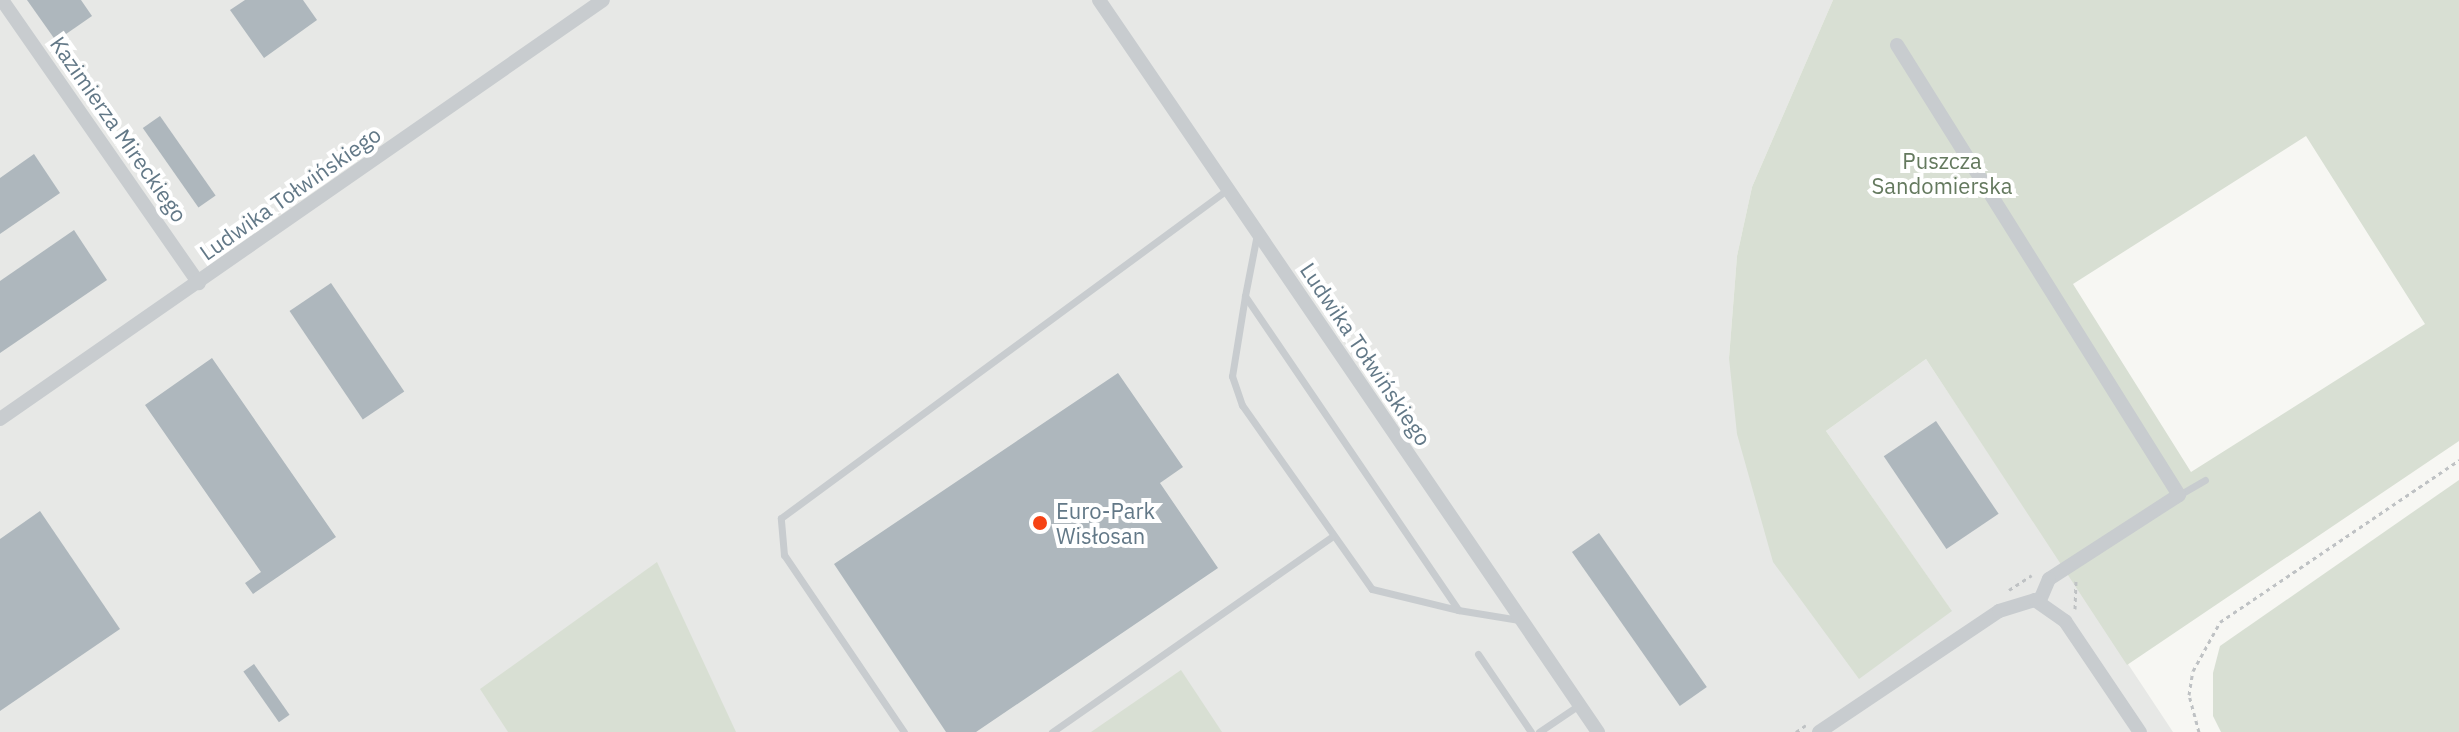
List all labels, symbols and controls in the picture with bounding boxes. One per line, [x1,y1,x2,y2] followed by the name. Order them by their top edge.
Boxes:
[45,31,193,227] street label: Kazimierza Mireckiego
[194,121,386,265] street label: Ludwika Tołwińskiego
[1872,147,2012,198] park label: Puszcza Sandomierska
[1295,258,1437,450] street label: Ludwika Tołwińskiego
[1056,497,1155,548] place label: Euro-Park Wisłosan
[1031,514,1049,532] marker: Euro-Park Wisłosan

